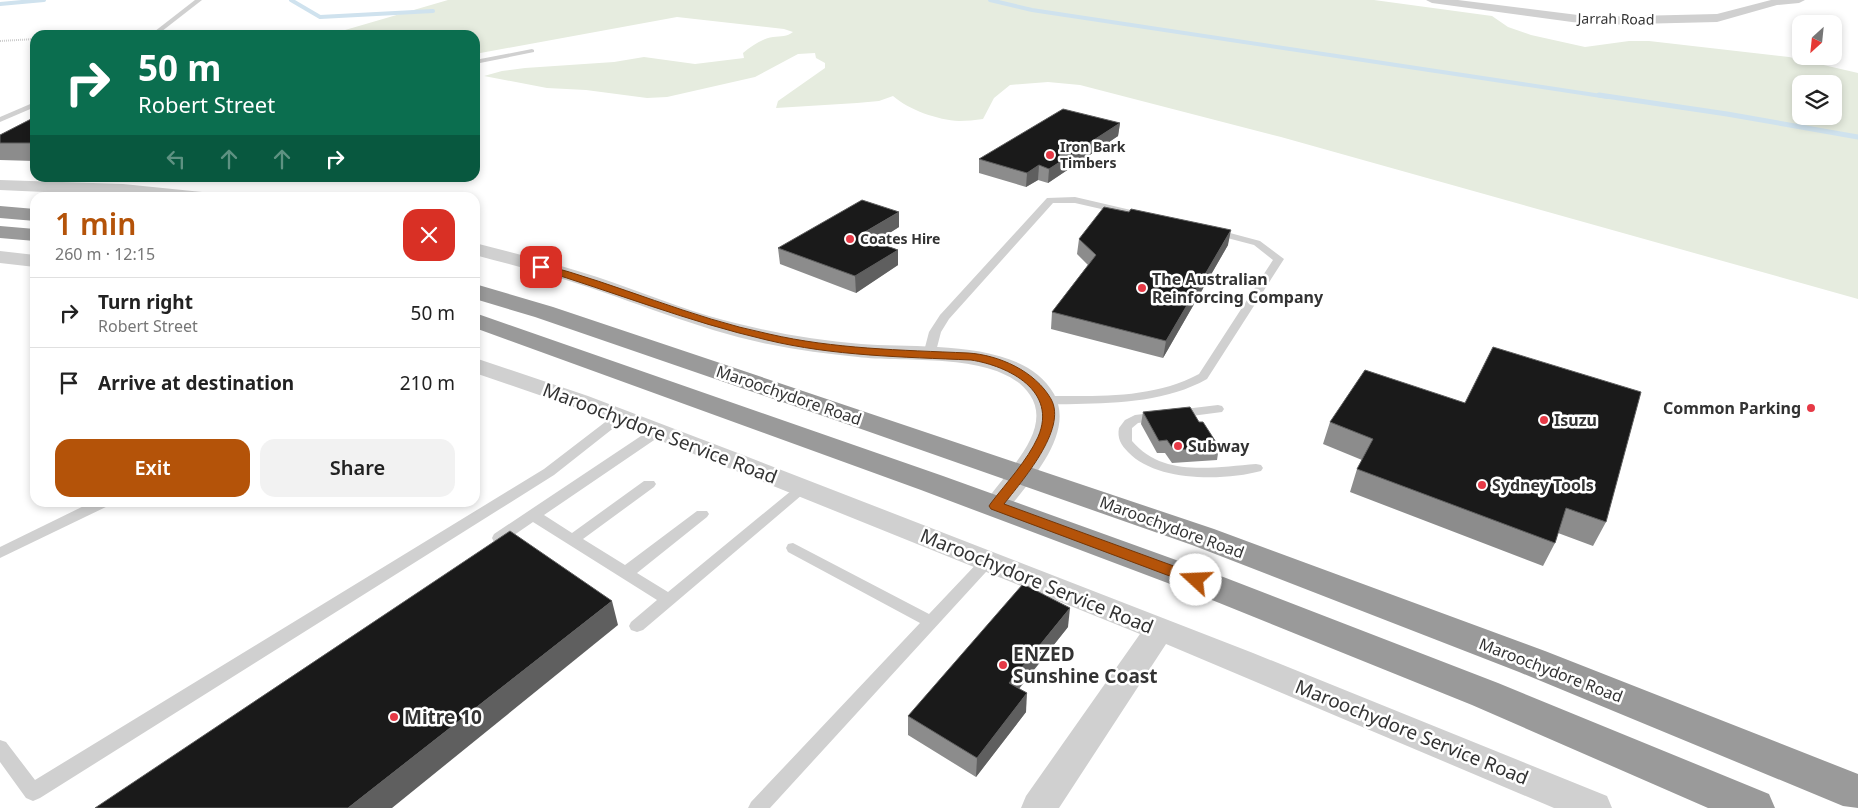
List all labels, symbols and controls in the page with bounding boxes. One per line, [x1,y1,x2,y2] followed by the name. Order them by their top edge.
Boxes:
[1575,8,1655,29] street label: Jarrah Road
[1792,15,1842,65] north arrow
[1792,15,1842,125] map controls
[138,44,221,91] text: 50 m
[55,50,120,115] icon: right
[1792,75,1842,125] button: layers
[138,89,275,119] text: Robert Street
[1060,137,1126,172] place label: Iron Bark Timbers
[162,145,190,173] icon: left
[215,145,243,173] icon: ahead
[268,145,296,173] icon: ahead
[321,145,349,173] icon: right
[1044,149,1056,161] marker: Iron Bark Timbers
[55,203,136,244] text: 1 min
[403,209,455,261] button: close
[860,229,940,248] place label: Coates Hire
[844,233,856,245] marker: Coates Hire
[55,243,155,265] text: 260 m · 12:15
[520,246,562,288] pin
[527,253,555,281] icon: arrive
[1152,268,1324,308] place label: The Australian Reinforcing Company
[1136,282,1148,294] marker: The Australian Reinforcing Company
[98,289,193,315] text: Turn right
[55,299,83,327] icon: right
[411,300,455,326] text: 50 m
[98,315,198,337] text: Robert Street
[713,360,865,430] street label: Maroochydore Road
[55,369,83,397] icon: arrive
[98,370,294,396] text: Arrive at destination
[400,370,455,396] text: 210 m
[539,376,781,490] street label: Maroochydore Service Road
[1663,397,1801,419] place label: Common Parking
[1805,402,1817,414] marker: Common Parking
[1554,409,1597,431] place label: Isuzu
[1538,414,1550,426] marker: Isuzu
[1188,435,1250,457] place label: Subway
[55,439,250,497] button: Exit
[260,439,455,497] button: Share
[1172,440,1184,452] marker: Subway
[1492,474,1594,496] place label: Sydney Tools
[1476,479,1488,491] marker: Sydney Tools
[1097,491,1247,563] street label: Maroochydore Road
[917,522,1157,640] street label: Maroochydore Service Road
[1169,553,1221,605] position arrow
[1476,632,1626,708] street label: Maroochydore Road
[1013,641,1158,689] place label: ENZED Sunshine Coast
[997,659,1009,671] marker: ENZED Sunshine Coast
[1292,673,1532,791] street label: Maroochydore Service Road
[404,704,482,730] place label: Mitre 10
[388,711,400,723] marker: Mitre 10

